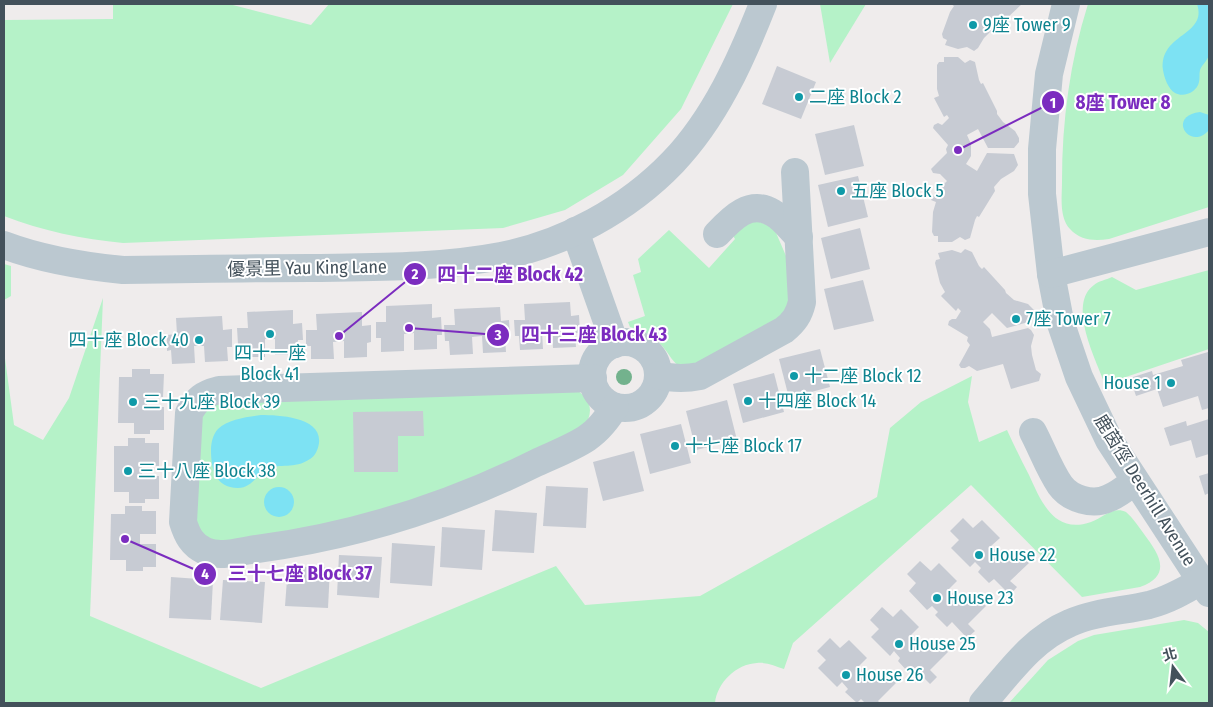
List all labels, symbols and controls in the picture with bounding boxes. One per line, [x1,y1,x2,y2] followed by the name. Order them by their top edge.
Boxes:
[983,14,1071,36] place label: 9座 Tower 9
[967,19,979,31] marker: 9座 Tower 9
[1040,85,1180,119] callout: 8座 Tower 8
[809,86,902,108] place label: 二座 Block 2
[793,91,805,103] marker: 二座 Block 2
[1075,91,1171,114] text: 8座 Tower 8
[1050,94,1056,112] text: 1
[851,180,944,202] place label: 五座 Block 5
[835,185,847,197] marker: 五座 Block 5
[227,256,387,280] street label: 優景里 Yau King Lane
[402,257,593,291] callout: 四十二座 Block 42
[437,263,583,286] text: 四十二座 Block 42
[411,265,419,283] text: 2
[1026,308,1111,330] place label: 7座 Tower 7
[1010,313,1022,325] marker: 7座 Tower 7
[486,318,677,352] callout: 四十三座 Block 43
[521,323,667,346] text: 四十三座 Block 43
[493,326,502,344] text: 3
[264,328,276,340] marker: 四十一座 Block 41
[68,329,189,351] place label: 四十座 Block 40
[193,334,205,346] marker: 四十座 Block 40
[234,342,306,385] place label: 四十一座 Block 41
[804,365,922,387] place label: 十二座 Block 12
[788,370,800,382] marker: 十二座 Block 12
[1103,372,1161,394] place label: House 1
[1165,377,1177,389] marker: House 1
[758,390,877,412] place label: 十四座 Block 14
[143,391,280,413] place label: 三十九座 Block 39
[742,395,754,407] marker: 十四座 Block 14
[127,396,139,408] marker: 三十九座 Block 39
[1089,410,1201,570] street label: 鹿茵徑 Deerhill Avenue
[685,435,802,457] place label: 十七座 Block 17
[669,440,681,452] marker: 十七座 Block 17
[138,460,276,482] place label: 三十八座 Block 38
[122,465,134,477] marker: 三十八座 Block 38
[989,544,1056,566] place label: House 22
[973,549,985,561] marker: House 22
[193,557,382,591] callout: 三十七座 Block 37
[228,562,372,585] text: 三十七座 Block 37
[201,565,209,583] text: 4
[947,587,1014,609] place label: House 23
[931,592,943,604] marker: House 23
[909,633,976,655] place label: House 25
[893,638,905,650] marker: House 25
[1148,642,1198,692] north arrow
[1161,645,1179,665] text: 北
[856,664,924,686] place label: House 26
[840,669,852,681] marker: House 26

